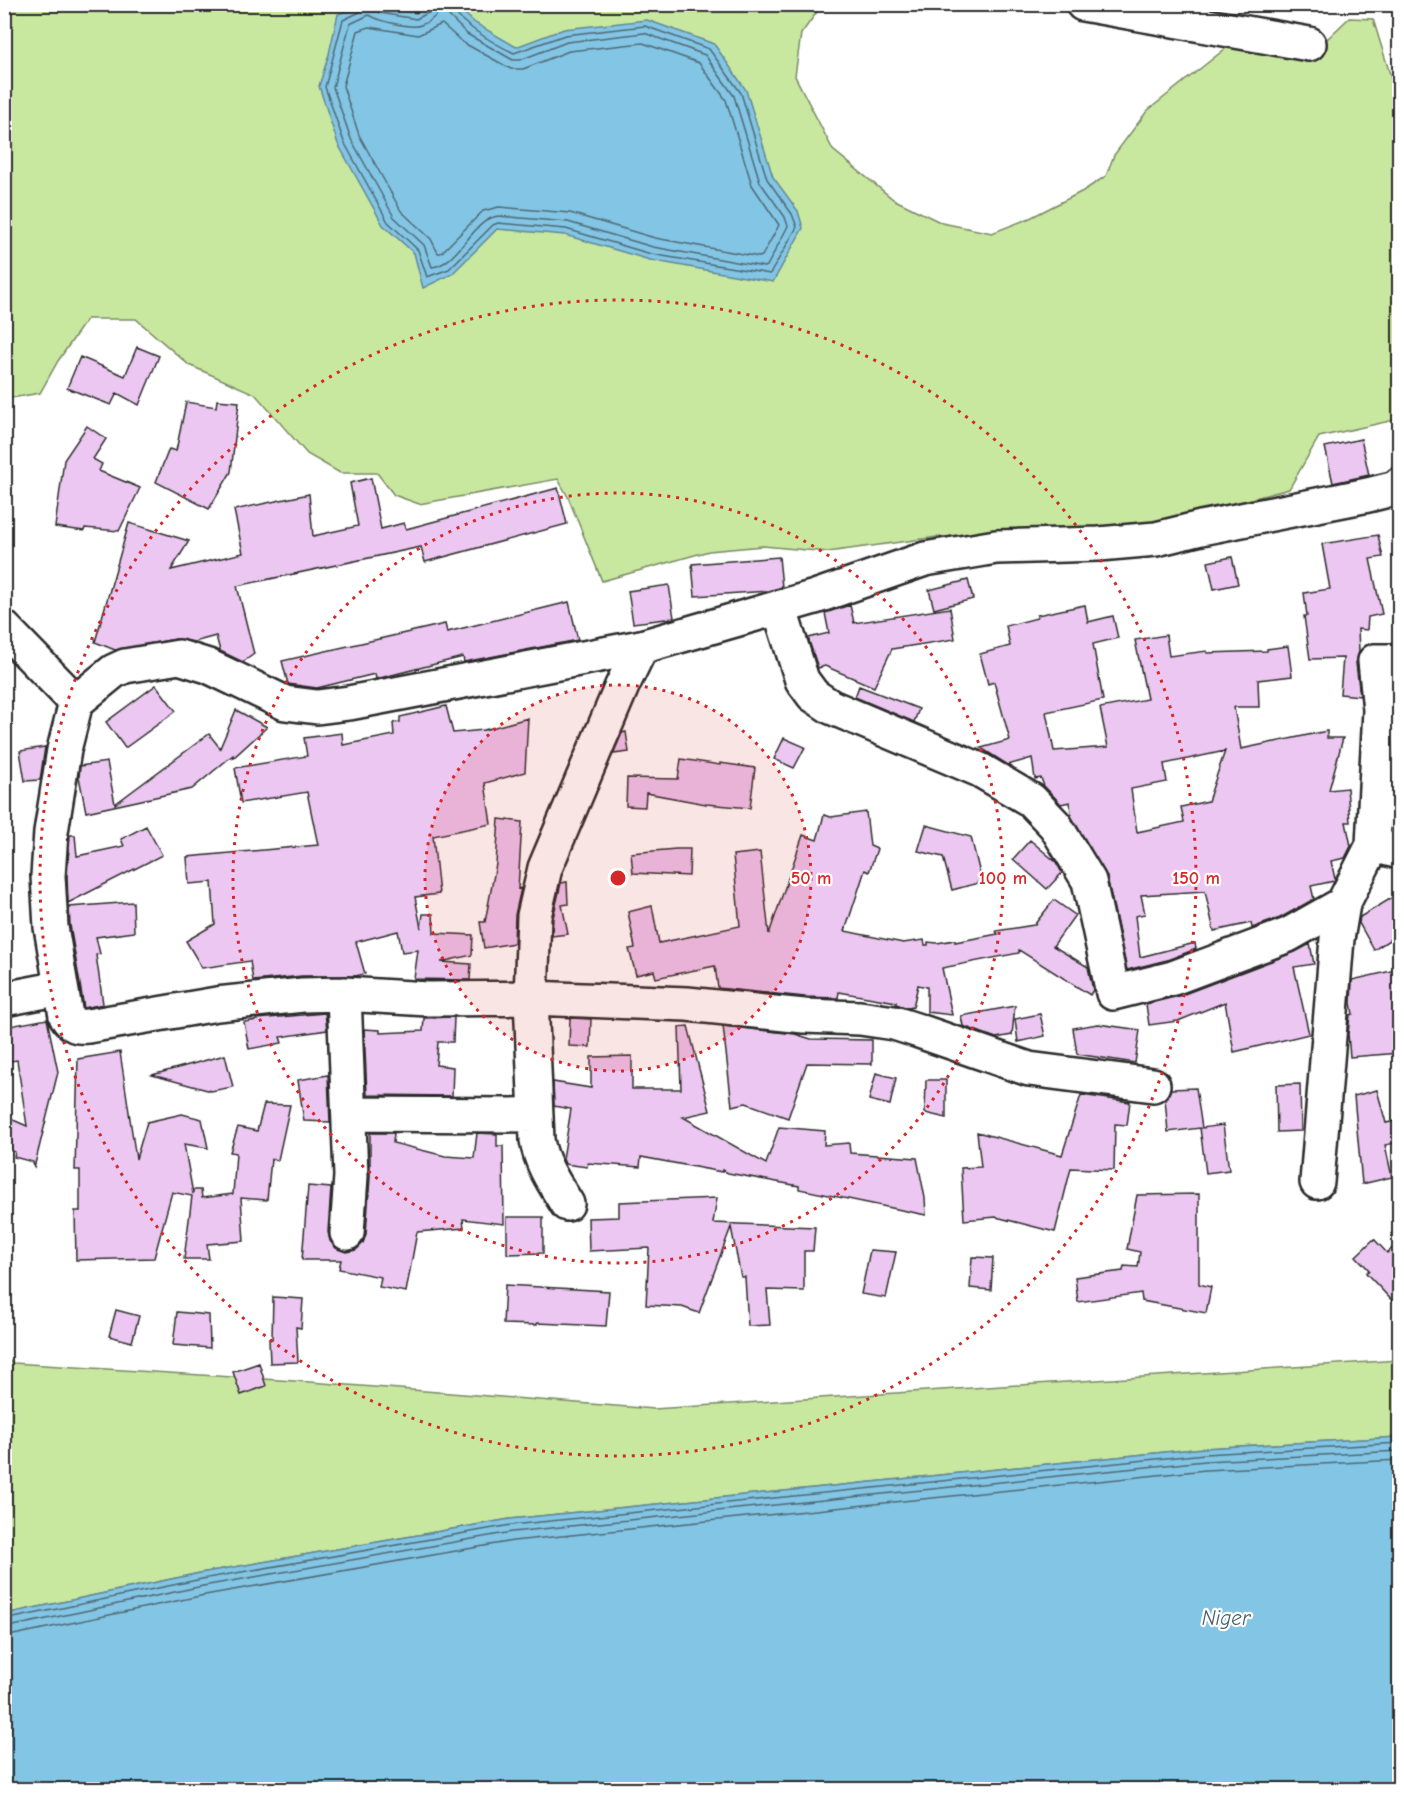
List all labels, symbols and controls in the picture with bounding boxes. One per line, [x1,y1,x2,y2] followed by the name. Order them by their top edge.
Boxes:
[608,868,628,888] centre of rings
[791,868,831,889] text: 50 m
[979,868,1027,889] text: 100 m
[1172,868,1220,889] text: 150 m
[1202,1606,1252,1630] water label: Niger

